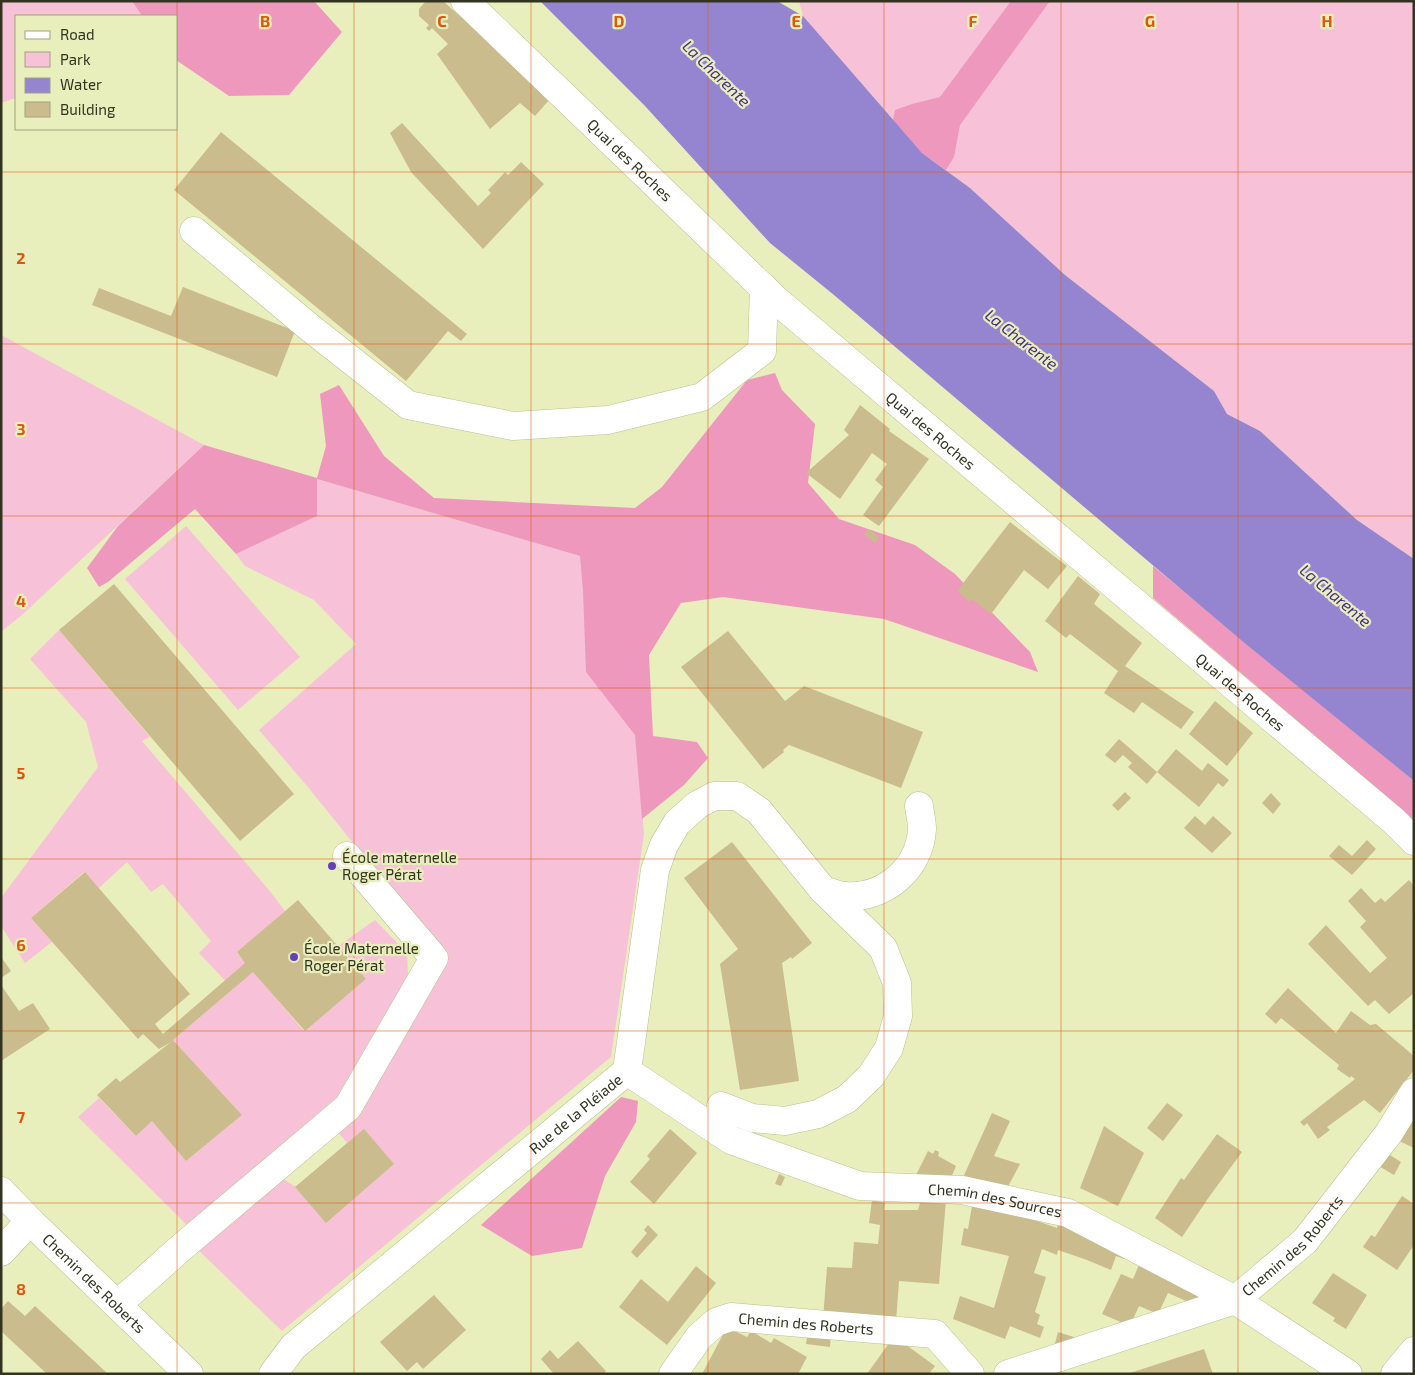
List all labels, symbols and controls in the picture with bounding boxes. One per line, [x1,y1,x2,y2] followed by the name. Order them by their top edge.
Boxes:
[260,11,270,30] text: B
[437,11,447,30] text: C
[614,11,625,30] text: D
[791,11,801,30] text: E
[969,11,978,30] text: F
[1145,11,1155,30] text: G
[1321,11,1333,30] text: H
[15,15,178,130] legend
[60,25,95,43] text: Road
[679,36,755,110] water label: La Charente
[60,50,91,68] text: Park
[60,75,102,93] text: Water
[60,100,116,118] text: Building
[583,115,676,205] street label: Quai des Roches
[16,248,26,267] text: 2
[982,305,1062,374] water label: La Charente
[882,388,979,473] street label: Quai des Roches
[16,419,26,438] text: 3
[1297,560,1376,631] water label: La Charente
[16,591,26,610] text: 4
[1192,649,1289,734] street label: Quai des Roches
[17,763,26,782] text: 5
[342,848,457,883] place label: École maternelle Roger Pérat
[326,860,338,872] marker: École maternelle Roger Pérat
[16,935,26,954] text: 6
[304,939,419,974] place label: École Maternelle Roger Pérat
[288,951,300,963] marker: École Maternelle Roger Pérat
[525,1070,626,1157] street label: Rue de la Pléiade
[17,1107,26,1126] text: 7
[928,1180,1064,1220] street label: Chemin des Sources
[1238,1192,1346,1300] street label: Chemin des Roberts
[39,1229,149,1336] street label: Chemin des Roberts
[16,1279,26,1298] text: 8
[738,1309,874,1338] street label: Chemin des Roberts

